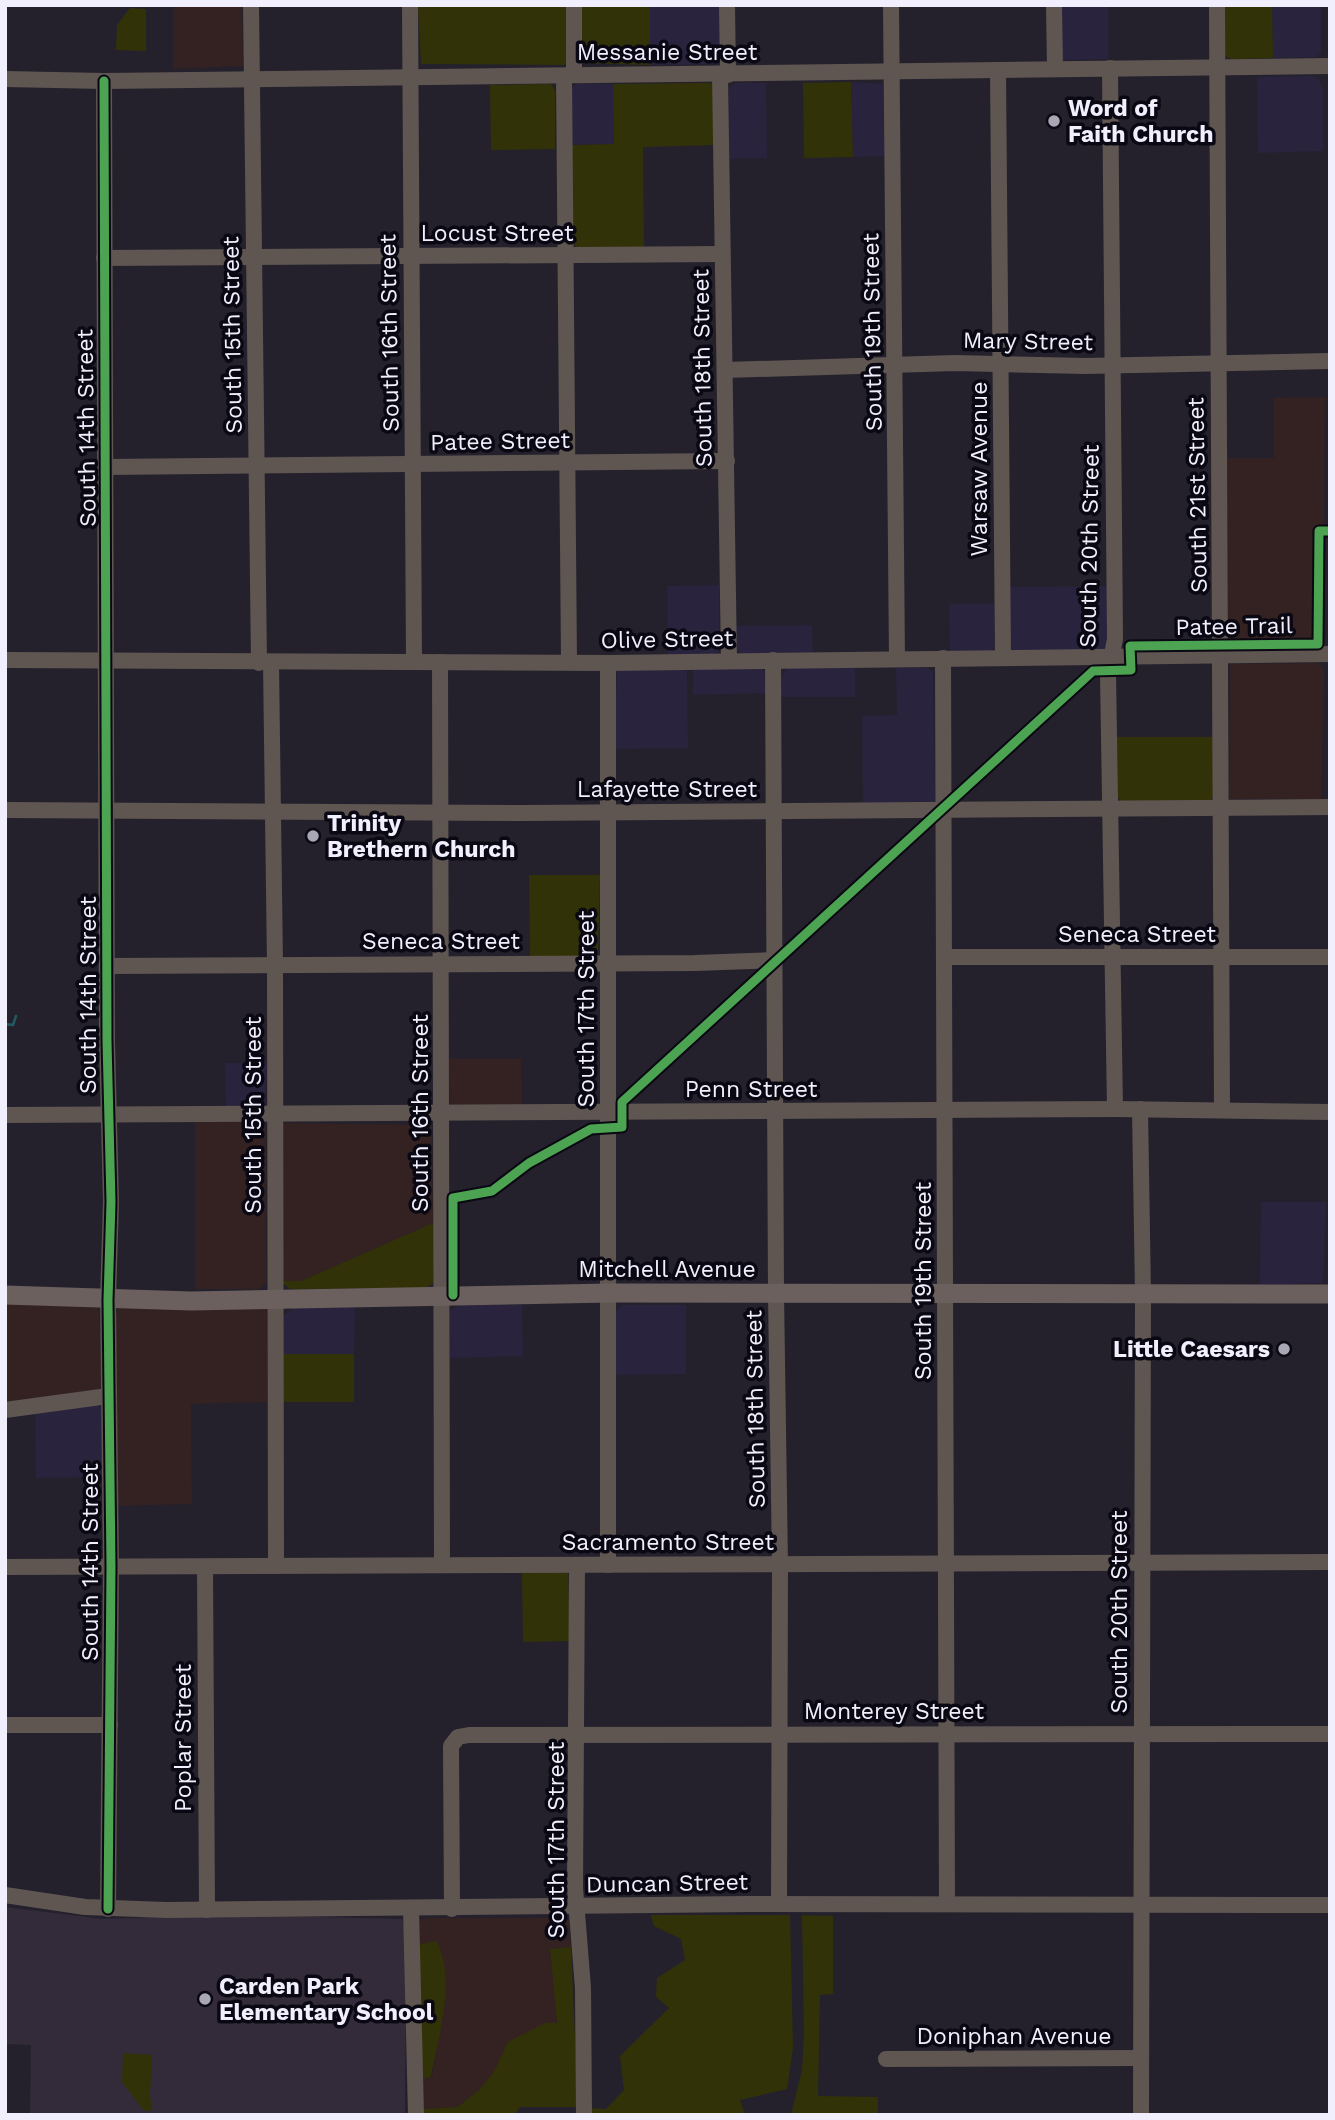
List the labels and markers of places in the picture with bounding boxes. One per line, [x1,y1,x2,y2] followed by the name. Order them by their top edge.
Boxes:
[1068,95,1213,148] place label: Word of Faith Church
[1046,113,1062,129] marker: Word of Faith Church
[327,810,516,863] place label: Trinity Brethern Church
[305,828,321,844] marker: Trinity Brethern Church
[1113,1336,1270,1363] place label: Little Caesars
[1276,1341,1292,1357] marker: Little Caesars
[219,1973,434,2026] place label: Carden Park Elementary School
[197,1991,213,2007] marker: Carden Park Elementary School

